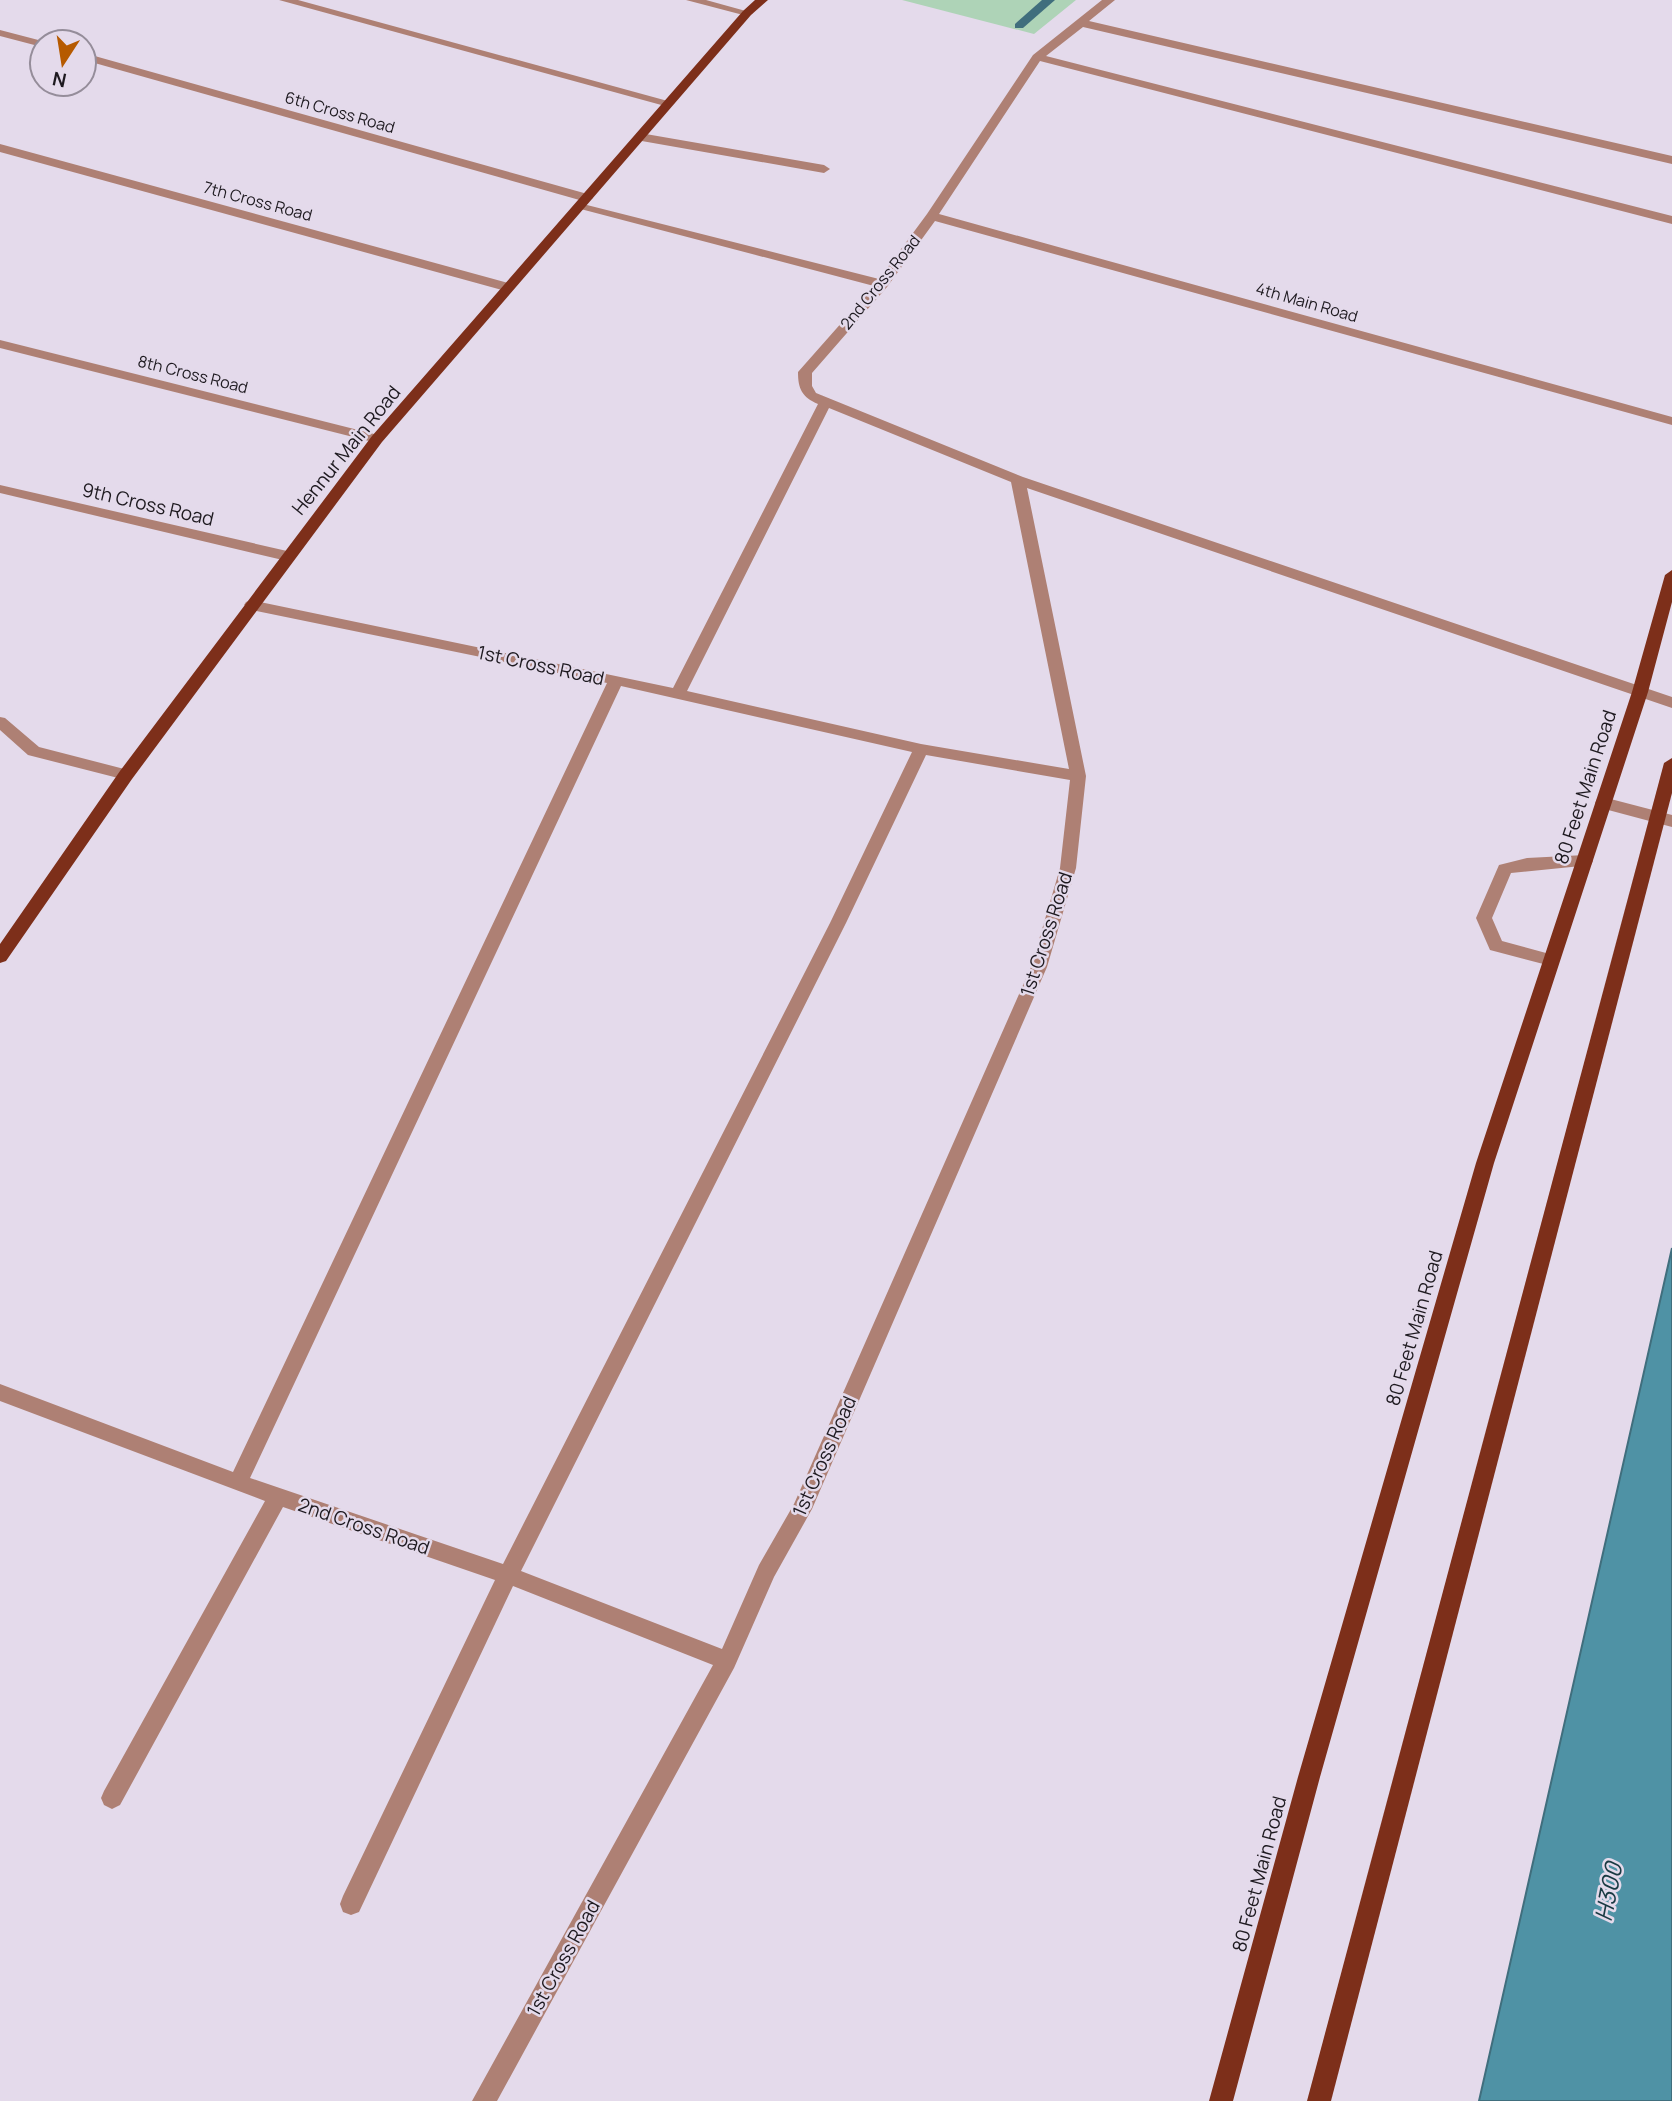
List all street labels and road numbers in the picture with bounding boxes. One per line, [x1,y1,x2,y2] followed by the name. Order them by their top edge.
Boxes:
[282,86,398,138] street label: 6th Cross Road
[201,176,315,226] street label: 7th Cross Road
[835,230,925,334] street label: 2nd Cross Road
[1253,277,1361,327] street label: 4th Main Road
[136,350,250,398] street label: 8th Cross Road
[286,380,406,520] street label: Hennur Main Road
[79,476,217,532] street label: 9th Cross Road
[475,639,607,691] street label: 1st Cross Road
[1548,707,1622,867] street label: 80 Feet Main Road
[1014,869,1078,999] street label: 1st Cross Road
[1379,1247,1449,1409] street label: 80 Feet Main Road
[786,1392,862,1520] street label: 1st Cross Road
[295,1491,433,1561] street label: 2nd Cross Road
[1226,1793,1292,1955] street label: 80 Feet Main Road
[520,1895,606,2021] street label: 1st Cross Road

